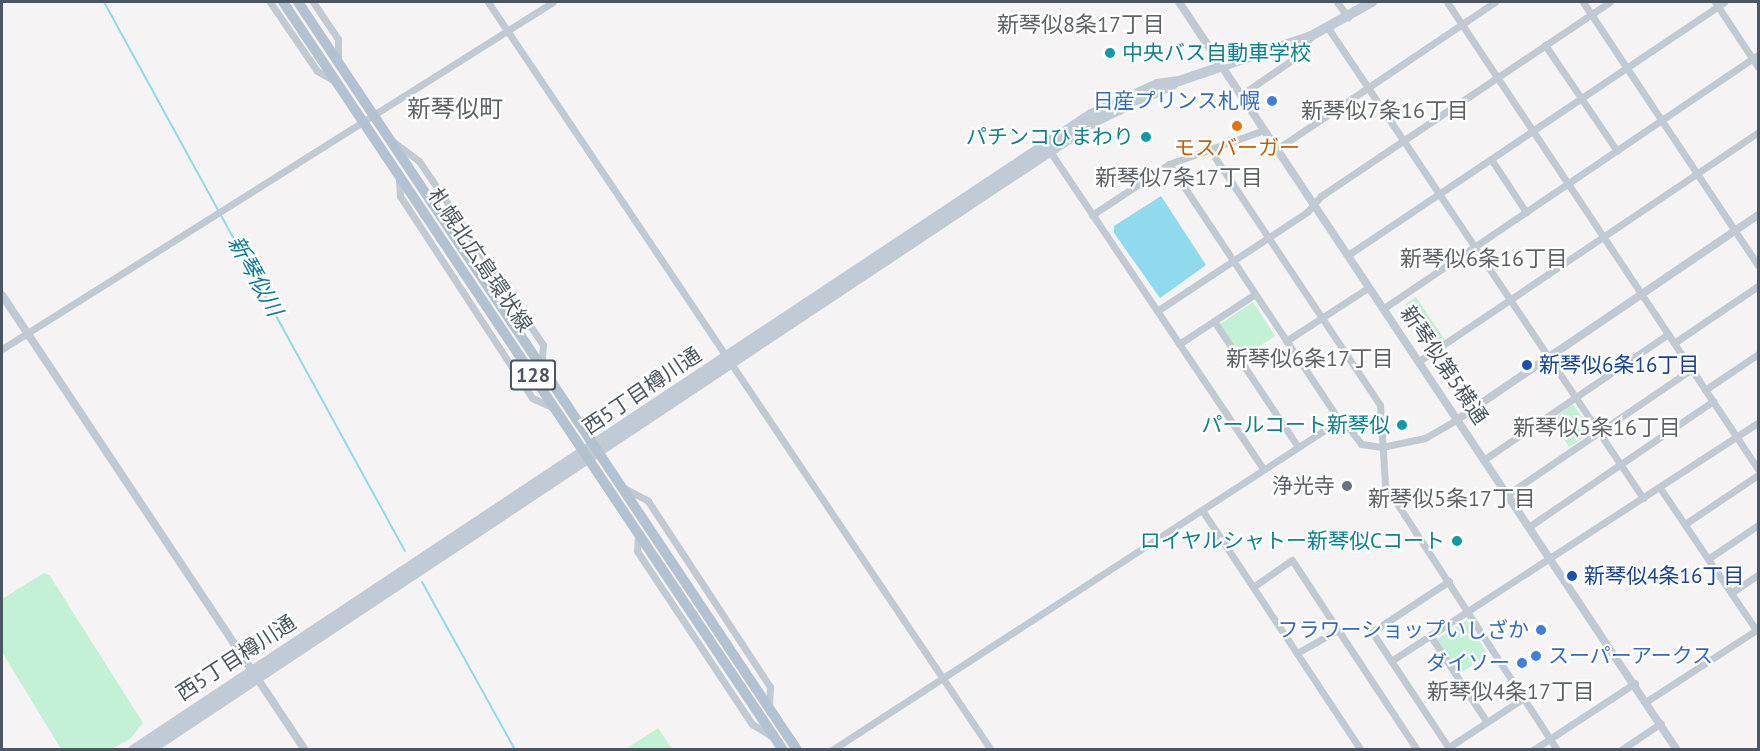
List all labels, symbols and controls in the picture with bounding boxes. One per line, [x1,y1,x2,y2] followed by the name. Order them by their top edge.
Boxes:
[997,12,1165,38] district label: 新琴似8条17丁目
[1122,40,1311,66] place label: 中央バス自動車学校
[1103,46,1117,60] marker: 中央バス自動車学校
[1092,88,1260,114] place label: 日産プリンス札幌
[1265,94,1279,108] marker: 日産プリンス札幌
[407,95,503,123] district label: 新琴似町
[1301,98,1469,124] district label: 新琴似7条16丁目
[1230,119,1244,133] marker: モスバーガー
[966,124,1134,150] place label: パチンコひまわり
[1139,130,1153,144] marker: パチンコひまわり
[1174,135,1300,161] place label: モスバーガー
[1095,165,1263,191] district label: 新琴似7条17丁目
[423,183,537,337] street label: 札幌北広島環状線
[222,231,288,321] water label: 新琴似川
[1400,246,1568,272] district label: 新琴似6条16丁目
[1395,301,1493,429] street label: 新琴似第5横通
[578,342,706,440] street label: 西5丁目樽川通
[1226,346,1394,372] district label: 新琴似6条17丁目
[1539,352,1699,378] place label: 新琴似6条16丁目
[509,358,557,392] road number: 128
[1520,358,1534,372] marker: 新琴似6条16丁目
[1201,412,1390,438] place label: パールコート新琴似
[1513,415,1681,441] district label: 新琴似5条16丁目
[1395,418,1409,432] marker: パールコート新琴似
[1272,473,1335,499] place label: 浄光寺
[1340,479,1354,493] marker: 浄光寺
[1368,486,1536,512] district label: 新琴似5条17丁目
[1139,528,1445,554] place label: ロイヤルシャトー新琴似Cコート
[1450,534,1464,548] marker: ロイヤルシャトー新琴似Cコート
[1584,563,1744,589] place label: 新琴似4条16丁目
[1565,569,1579,583] marker: 新琴似4条16丁目
[172,610,300,706] street label: 西5丁目樽川通
[1277,617,1529,643] place label: フラワーショップいしざか
[1534,623,1548,637] marker: フラワーショップいしざか
[1548,643,1715,669] place label: スーパーアークス
[1529,649,1543,663] marker: スーパーアークス
[1426,650,1510,676] place label: ダイソー
[1515,656,1529,670] marker: ダイソー
[1427,679,1595,705] district label: 新琴似4条17丁目

